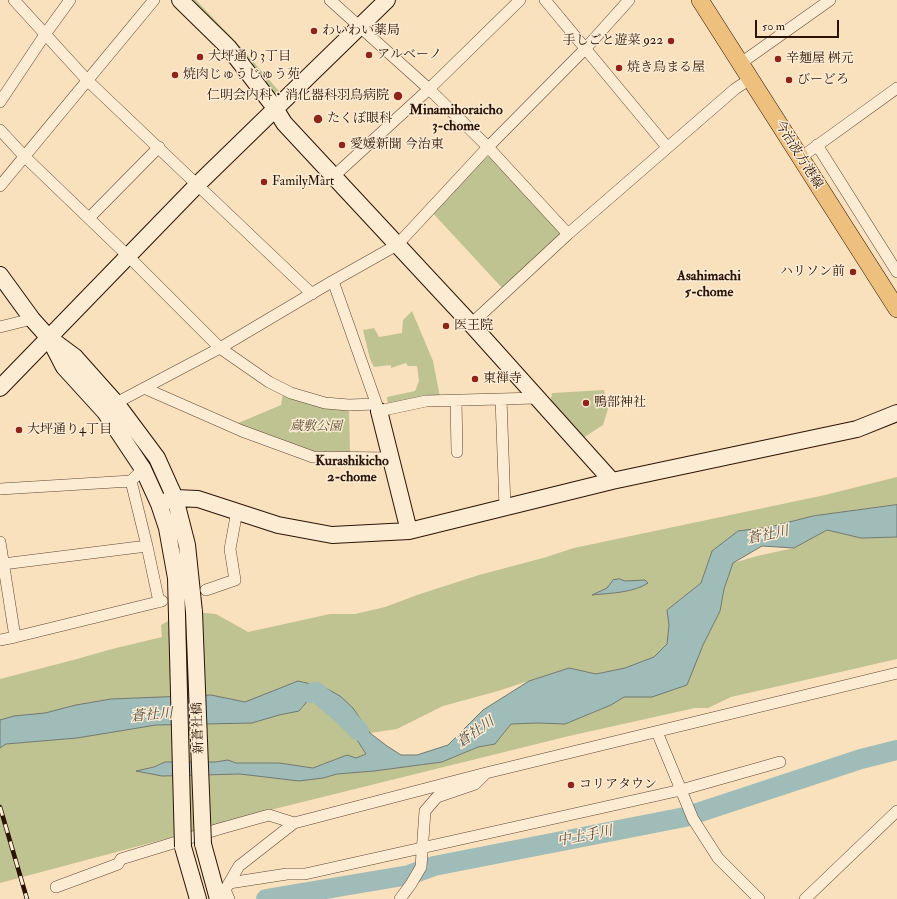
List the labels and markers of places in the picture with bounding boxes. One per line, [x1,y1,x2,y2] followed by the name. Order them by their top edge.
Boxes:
[322,23,400,39] place label: わいわい薬局
[309,26,319,36] marker: わいわい薬局
[562,33,663,49] place label: 手しごと遊菜 922
[666,36,676,46] marker: 手しごと遊菜 922
[377,47,442,63] place label: アルベーノ
[208,49,291,65] place label: 大坪通り3丁目
[364,50,374,60] marker: アルベーノ
[786,51,854,67] place label: 辛麺屋 桝元
[195,52,205,62] marker: 大坪通り3丁目
[773,54,783,64] marker: 辛麺屋 桝元
[627,60,705,76] place label: 焼き鳥まる屋
[614,63,624,73] marker: 焼き鳥まる屋
[183,67,300,83] place label: 焼肉じゅうじゅう苑
[170,70,180,80] marker: 焼肉じゅうじゅう苑
[797,72,849,88] place label: びーどろ
[784,75,794,85] marker: びーどろ
[207,88,389,104] place label: 仁明会内科・消化器科羽鳥病院
[392,90,404,102] marker: 仁明会内科・消化器科羽鳥病院
[327,111,392,127] place label: たくぼ眼科
[312,113,324,125] marker: たくぼ眼科
[350,137,444,153] place label: 愛媛新聞 今治東
[337,140,347,150] marker: 愛媛新聞 今治東
[272,174,334,190] place label: FamilyMart
[259,177,269,187] marker: FamilyMart
[780,264,845,280] place label: ハリソン前
[848,267,858,277] marker: ハリソン前
[454,318,493,334] place label: 医王院
[441,321,451,331] marker: 医王院
[483,371,522,387] place label: 東禅寺
[470,374,480,384] marker: 東禅寺
[594,395,646,411] place label: 鴨部神社
[581,398,591,408] marker: 鴨部神社
[27,422,112,438] place label: 大坪通り4丁目
[14,425,24,435] marker: 大坪通り4丁目
[579,777,657,793] place label: コリアタウン
[566,780,576,790] marker: コリアタウン

